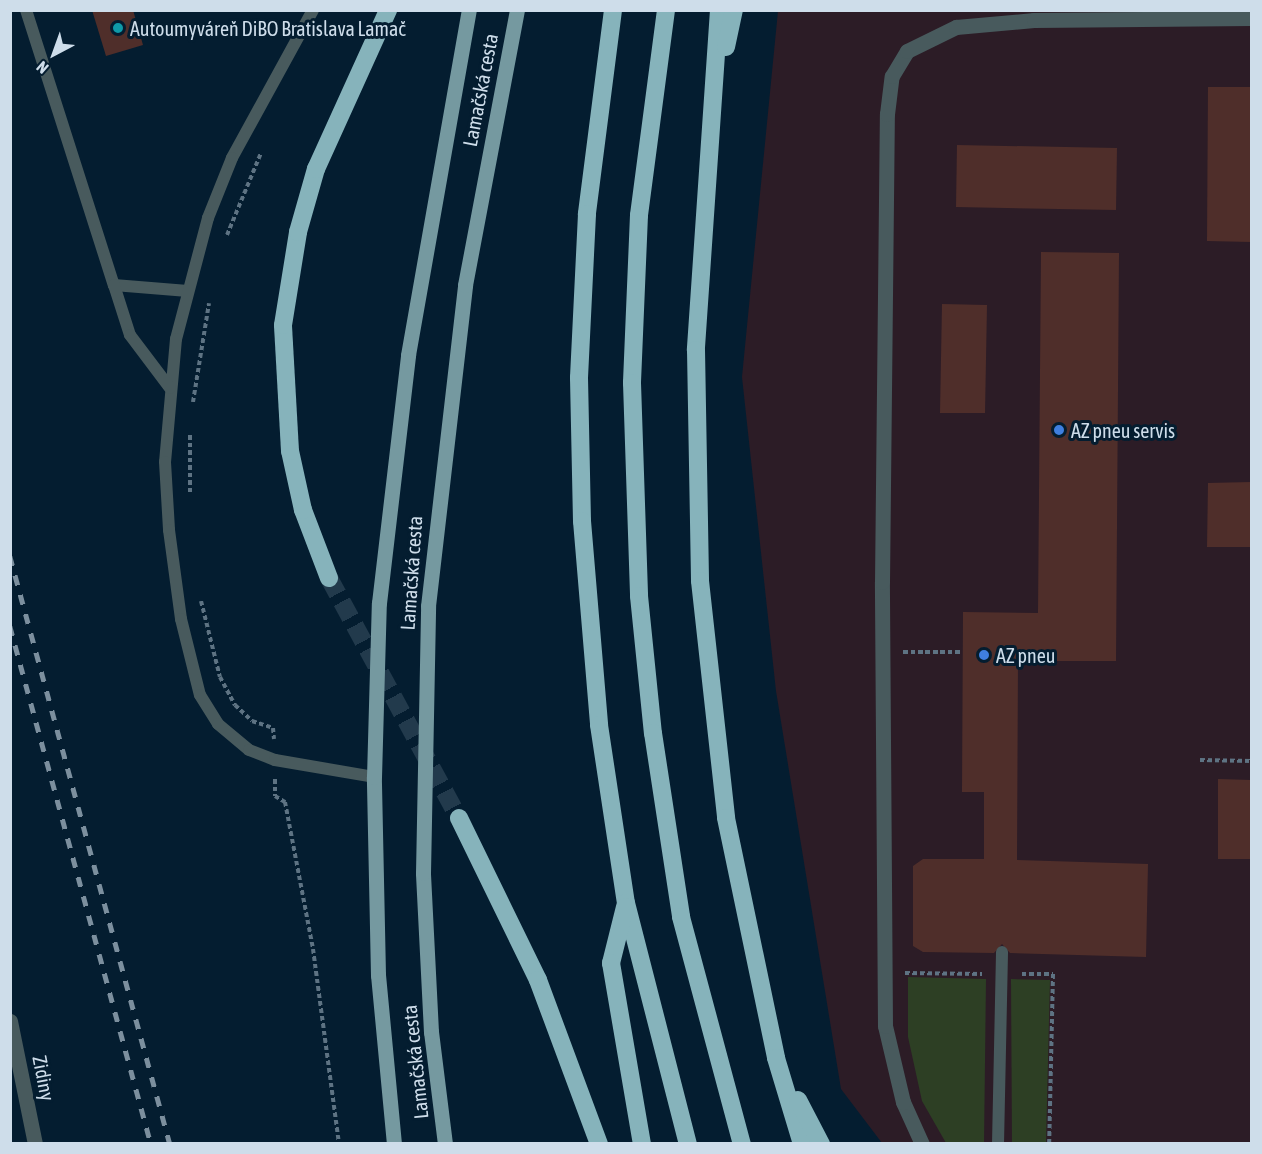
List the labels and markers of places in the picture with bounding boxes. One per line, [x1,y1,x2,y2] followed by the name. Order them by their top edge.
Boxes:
[130,16,406,40] place label: Autoumyváreň DiBO Bratislava Lamač
[111,21,125,35] marker: Autoumyváreň DiBO Bratislava Lamač
[1071,418,1175,442] place label: AZ pneu servis
[1052,423,1066,437] marker: AZ pneu servis
[996,643,1055,667] place label: AZ pneu
[977,648,991,662] marker: AZ pneu

